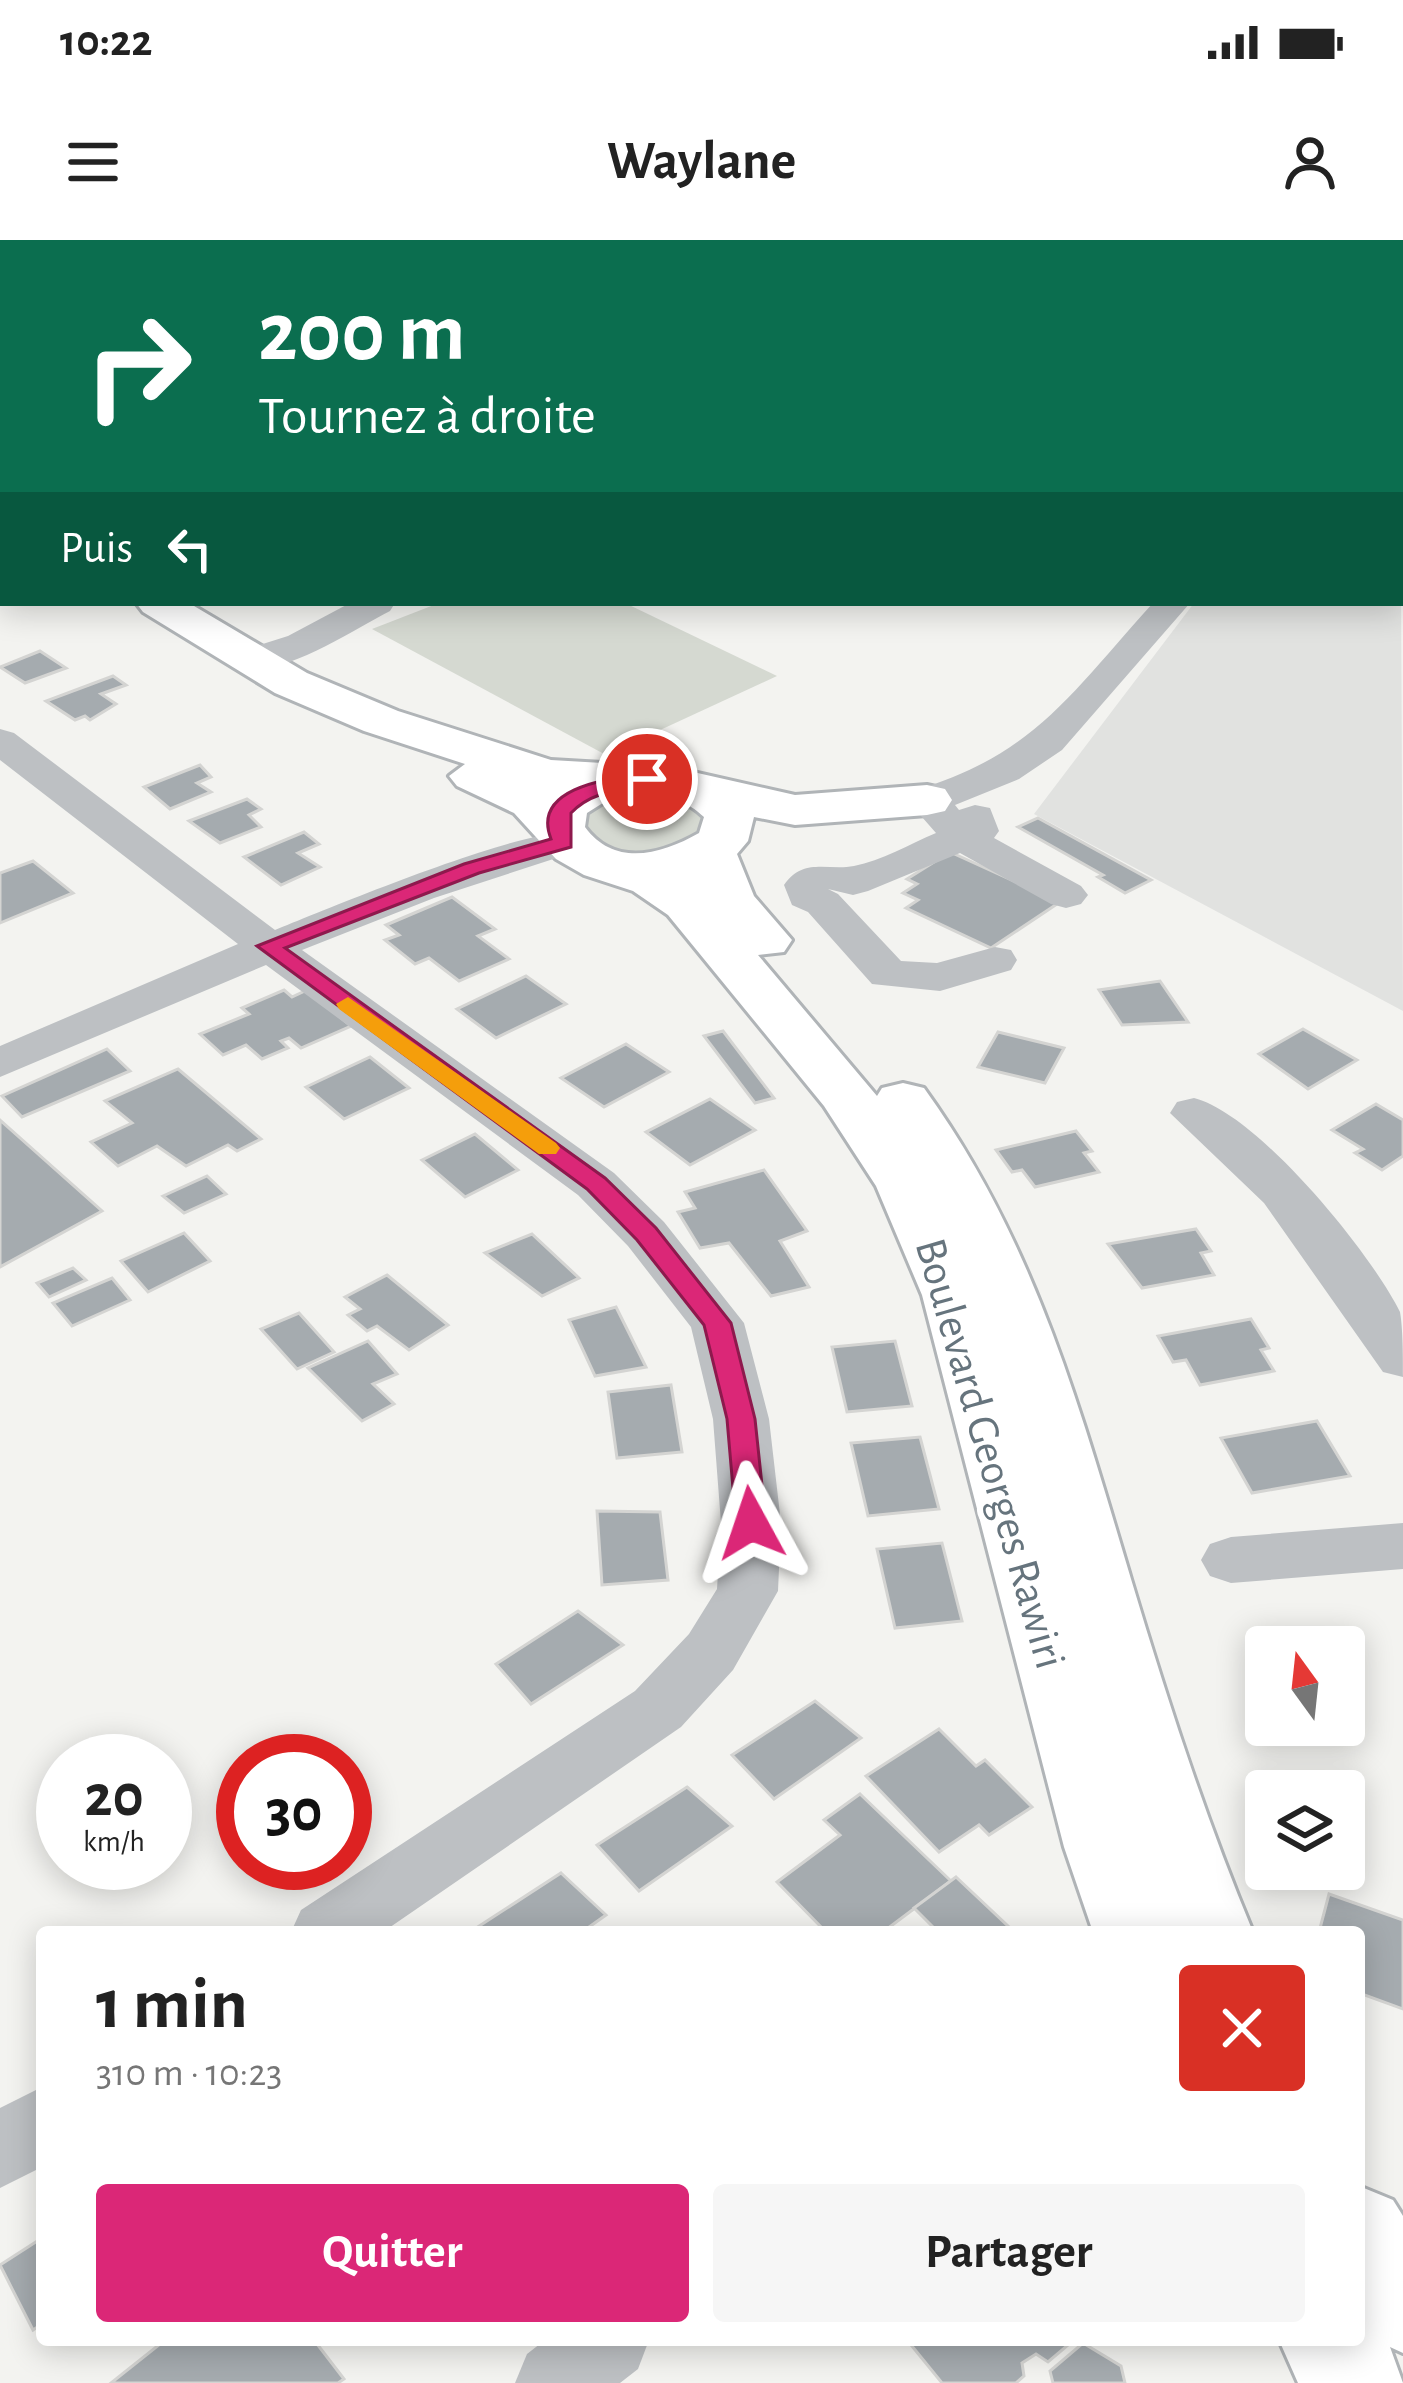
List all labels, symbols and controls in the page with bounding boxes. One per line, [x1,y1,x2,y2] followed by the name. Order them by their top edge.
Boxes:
[60,19,152,64] text: 10:22
[60,129,126,195] icon: menu
[1277,129,1343,195] icon: person
[607,135,796,189] text: Waylane
[60,288,216,444] icon: right
[258,292,466,376] text: 200 m
[258,390,596,444] text: Tournez à droite
[157,516,223,582] icon: left
[60,526,133,571] text: Puis
[596,728,698,830] pin
[614,746,680,812] icon: arrive
[907,1234,1073,1674] street label: Boulevard Georges Rawiri
[688,1460,814,1586] position arrow
[1245,1626,1365,1746] north arrow
[1245,1626,1365,1890] map controls
[216,1734,372,1890] speed limit sign: 30
[84,1767,144,1827] text: 20
[1245,1770,1365,1890] button: layers
[83,1827,145,1857] text: km/h
[1179,1965,1305,2091] button: close
[96,1969,248,2041] text: 1 min
[96,2054,282,2093] text: 310 m · 10:23
[96,2184,689,2322] button: Quitter
[713,2184,1305,2322] button: Partager

